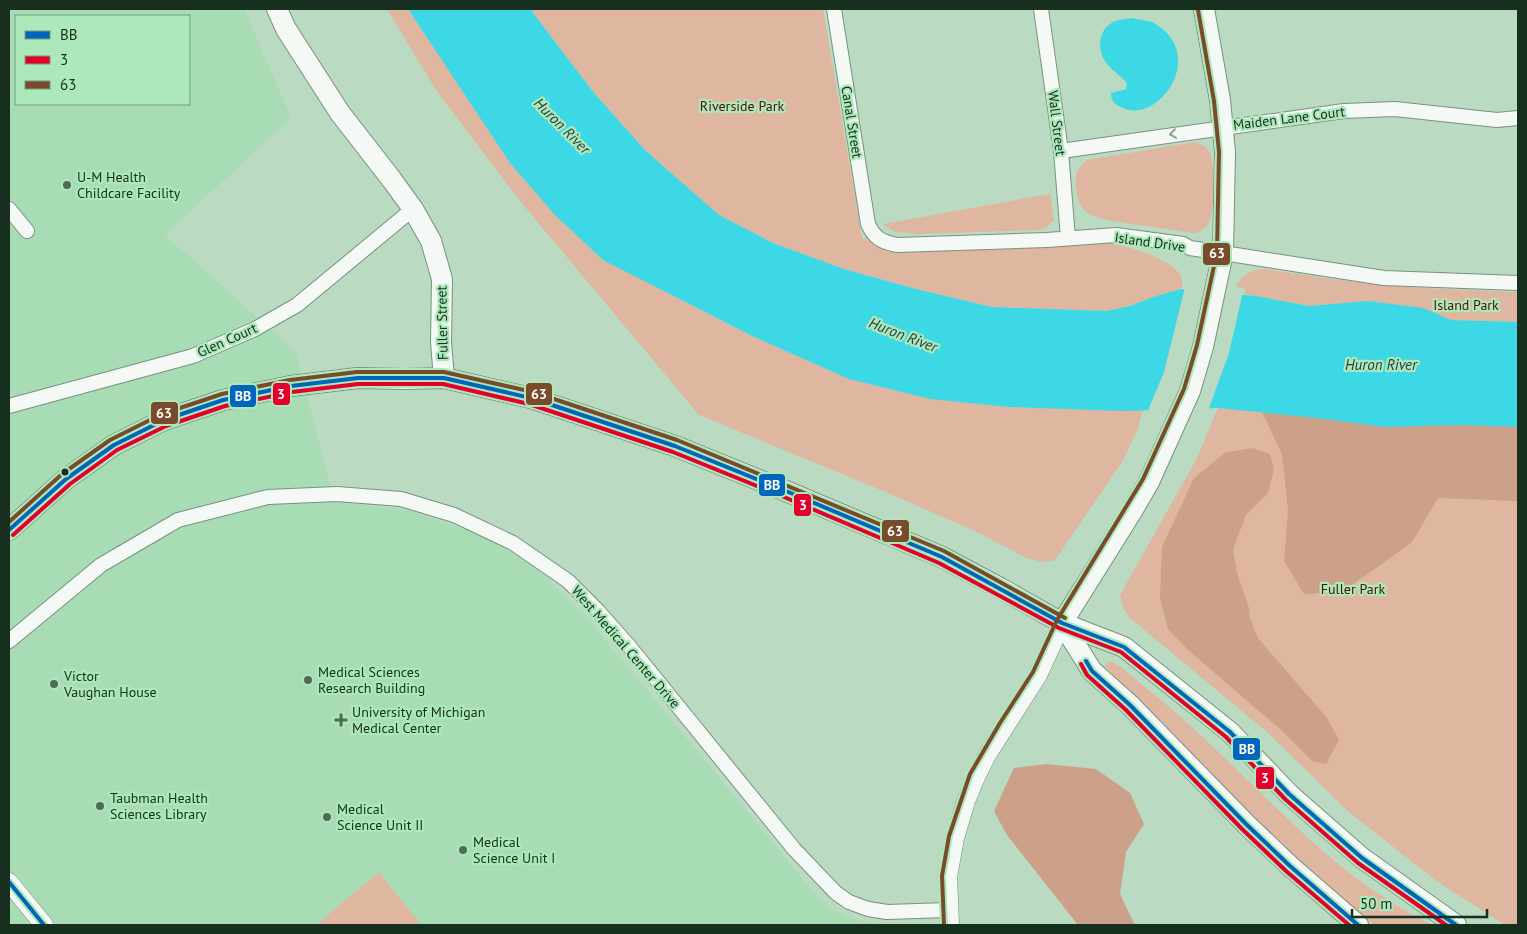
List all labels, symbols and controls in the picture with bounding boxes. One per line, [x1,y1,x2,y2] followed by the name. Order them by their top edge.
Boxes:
[15,15,190,105] legend
[60,25,78,44] text: BB
[60,50,68,69] text: 3
[60,75,76,94] text: 63
[837,85,867,160] street label: Canal Street
[1044,89,1070,157] street label: Wall Street
[530,94,595,159] water label: Huron River
[700,97,784,115] park label: Riverside Park
[1232,102,1346,134] street label: Maiden Lane Court
[1169,128,1177,139] one-way arrow
[77,168,181,202] place label: U-M Health Childcare Facility
[61,179,73,191] marker: U-M Health Childcare Facility
[1113,228,1187,256] street label: Island Drive
[1202,242,1231,266] line badge: 63
[1209,244,1225,262] text: 63
[432,285,452,360] street label: Fuller Street
[1433,296,1499,314] park label: Island Park
[866,313,941,357] water label: Huron River
[194,319,260,361] street label: Glen Court
[1345,355,1418,374] water label: Huron River
[272,382,291,406] line badge: 3
[525,382,553,406] line badge: 63
[229,384,257,408] line badge: BB
[277,385,285,403] text: 3
[531,385,547,403] text: 63
[235,387,251,405] text: BB
[150,401,179,425] line badge: 63
[156,404,172,422] text: 63
[60,467,70,477] unlabelled marker
[758,473,786,497] line badge: BB
[764,476,780,494] text: BB
[793,493,812,517] line badge: 3
[799,496,807,514] text: 3
[881,519,910,543] line badge: 63
[887,522,903,540] text: 63
[1321,580,1385,598] park label: Fuller Park
[568,582,684,712] street label: West Medical Center Drive
[318,663,425,697] place label: Medical Sciences Research Building
[63,667,157,701] place label: Victor Vaughan House
[302,674,314,686] marker: Medical Sciences Research Building
[48,678,60,690] marker: Victor Vaughan House
[352,703,485,737] place label: University of Michigan Medical Center
[334,713,348,727] marker: University of Michigan Medical Center
[1232,737,1261,761] line badge: BB
[1239,740,1255,758] text: BB
[1255,766,1275,790] line badge: 3
[1261,769,1269,787] text: 3
[110,789,208,823] place label: Taubman Health Sciences Library
[94,800,106,812] marker: Taubman Health Sciences Library
[337,800,423,834] place label: Medical Science Unit II
[321,811,333,823] marker: Medical Science Unit II
[473,833,555,867] place label: Medical Science Unit I
[457,844,469,856] marker: Medical Science Unit I
[1352,886,1487,918] scale bar
[1360,894,1393,913] text: 50 m

